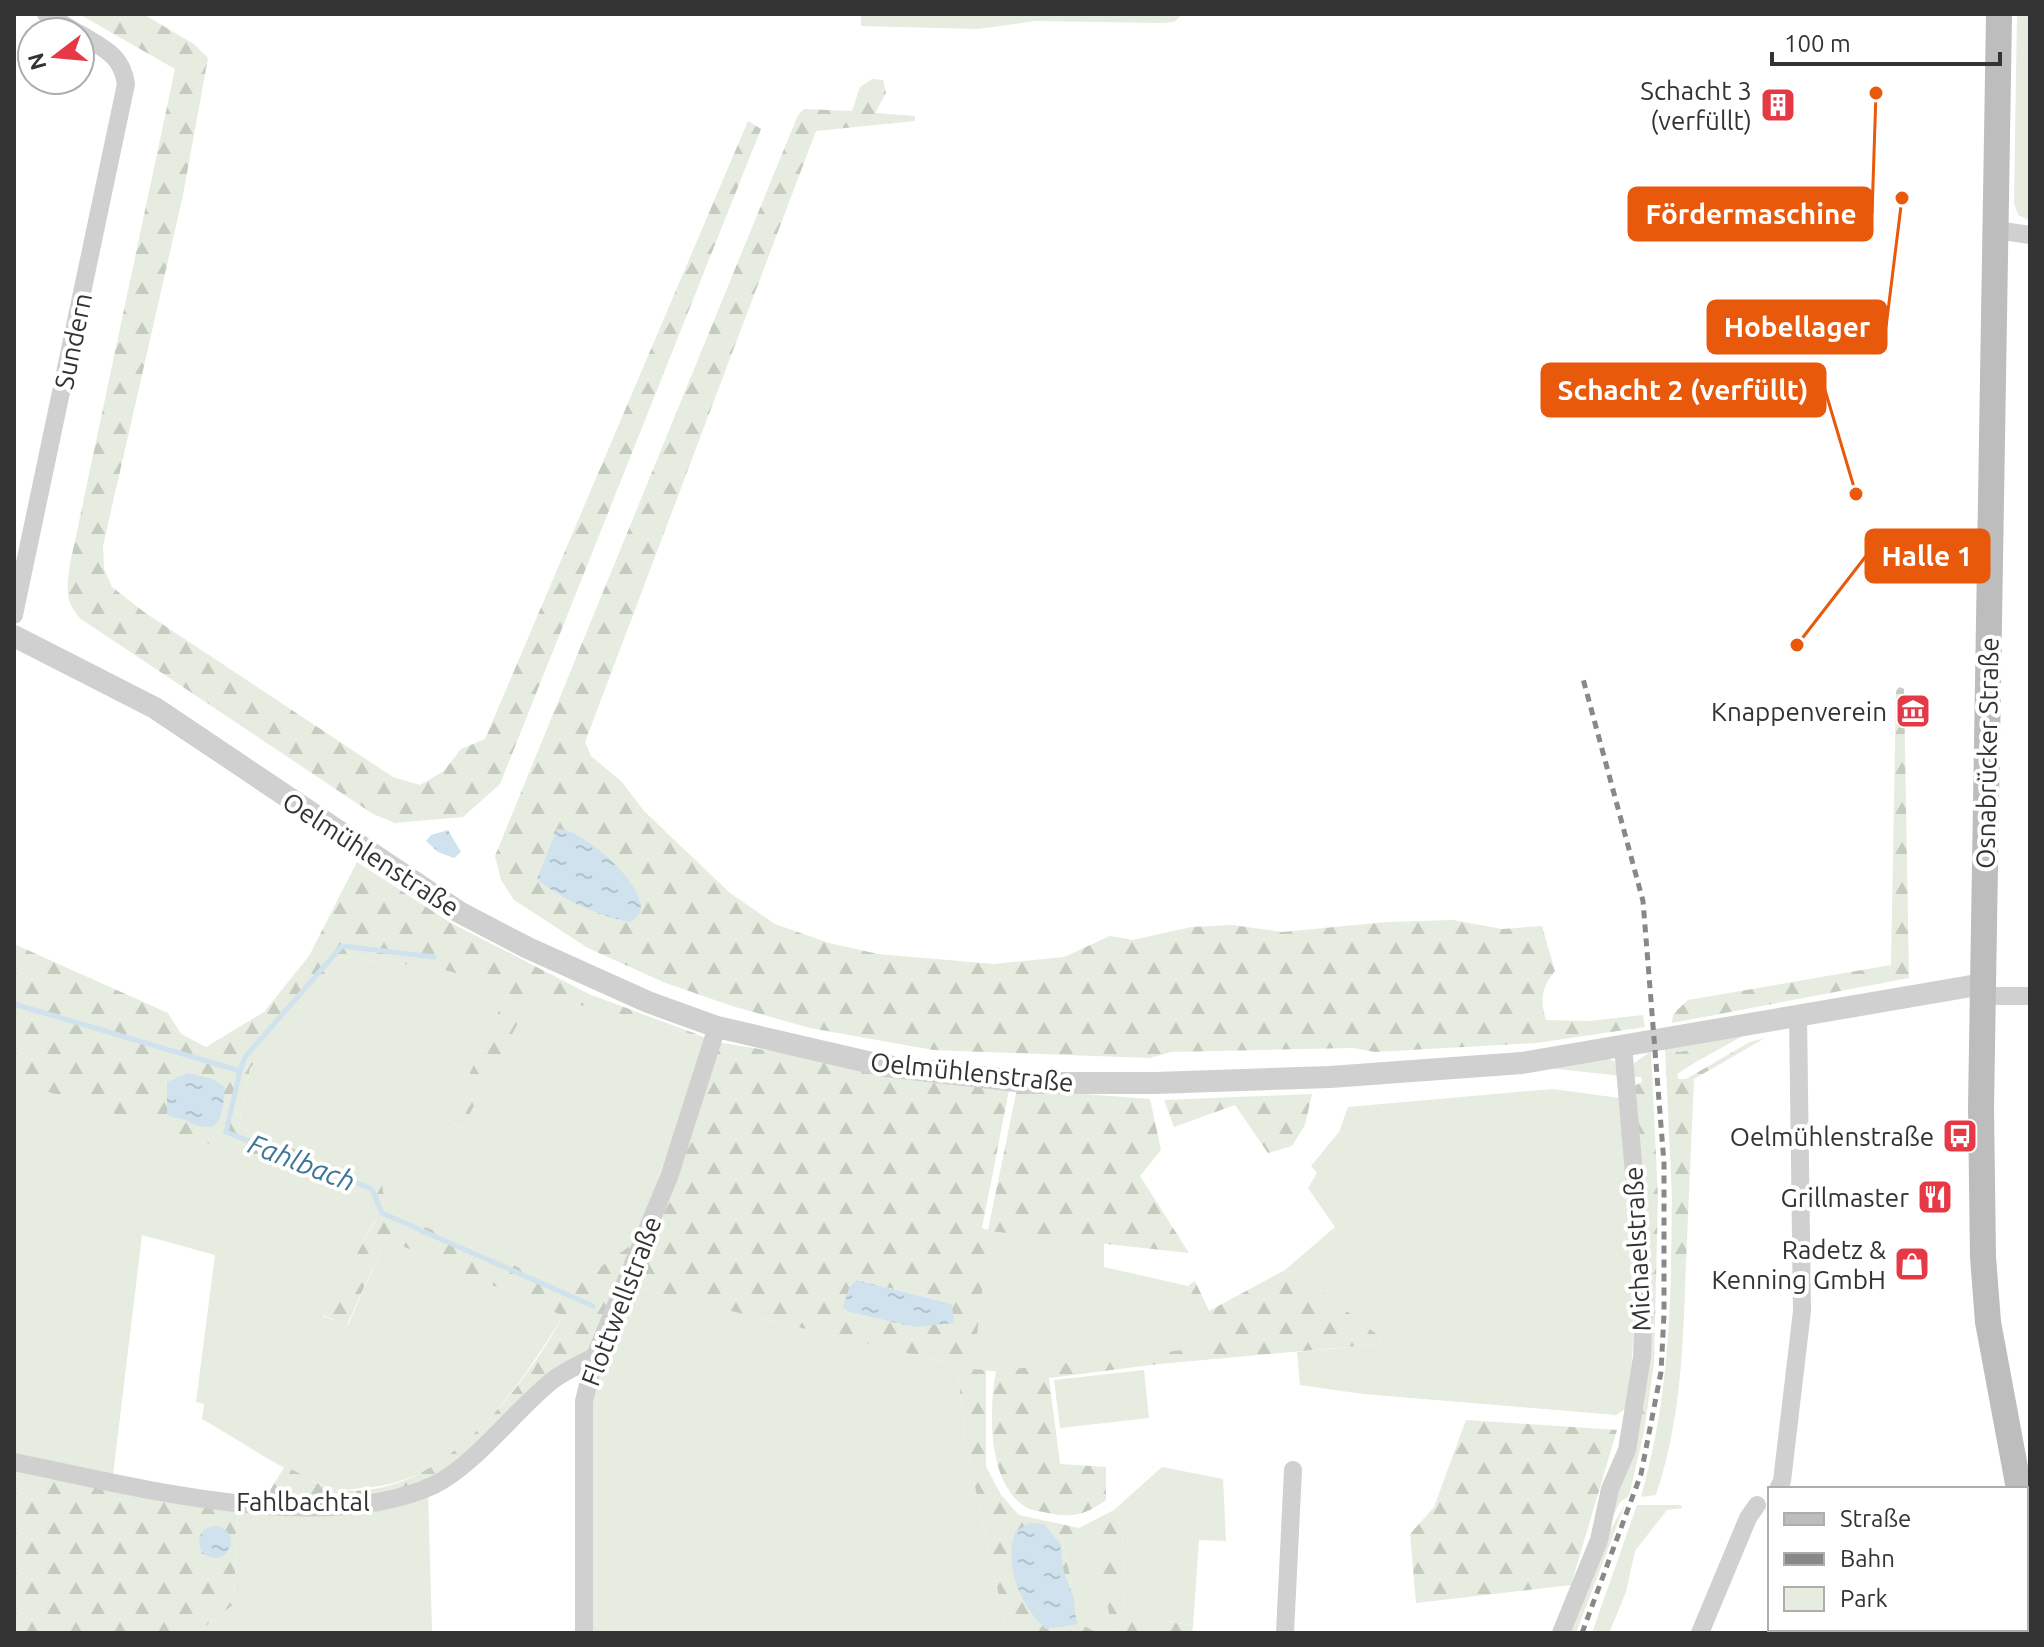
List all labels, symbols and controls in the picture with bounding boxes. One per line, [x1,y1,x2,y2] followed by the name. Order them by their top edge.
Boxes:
[16,16,96,96] north arrow
[1772,16,2000,66] scale bar
[1784,30,1851,57] text: 100 m
[22,50,51,73] text: N
[1640,76,1752,135] place label: Schacht 3 (verfüllt)
[1759,86,1797,124] building icon: Schacht 3 (verfüllt)
[1629,188,1872,240] callout: Fördermaschine
[1645,198,1857,229] text: Fördermaschine
[49,290,97,392] street label: Sundern
[1708,301,1886,353] callout: Hobellager
[1724,311,1871,342] text: Hobellager
[1542,364,1825,416] callout: Schacht 2 (verfüllt)
[1558,374,1808,406] text: Schacht 2 (verfüllt)
[1866,530,1989,582] callout: Halle 1
[1881,540,1973,571] text: Halle 1
[1970,637,2004,869] street label: Osnabrücker Straße
[1894,692,1932,730] museum icon: Knappenverein
[1711,697,1887,726] place label: Knappenverein
[277,786,465,922] street label: Oelmühlenstraße
[869,1047,1075,1097] street label: Oelmühlenstraße
[1941,1117,1979,1155] bus stop icon: Oelmühlenstraße
[1730,1122,1934,1151] place label: Oelmühlenstraße
[244,1128,360,1196] water label: Fahlbach
[1618,1166,1656,1332] street label: Michaelstraße
[1916,1178,1954,1216] restaurant icon: Grillmaster
[1781,1183,1909,1212] place label: Grillmaster
[575,1212,667,1390] street label: Flottwellstraße
[1711,1235,1886,1294] place label: Radetz & Kenning GmbH
[1893,1245,1931,1283] shop icon: Radetz & Kenning GmbH
[236,1487,370,1516] street label: Fahlbachtal
[1768,1487,2028,1631] legend
[1840,1505,1911,1532] text: Straße
[1840,1545,1895,1572] text: Bahn
[1840,1585,1888,1612] text: Park

